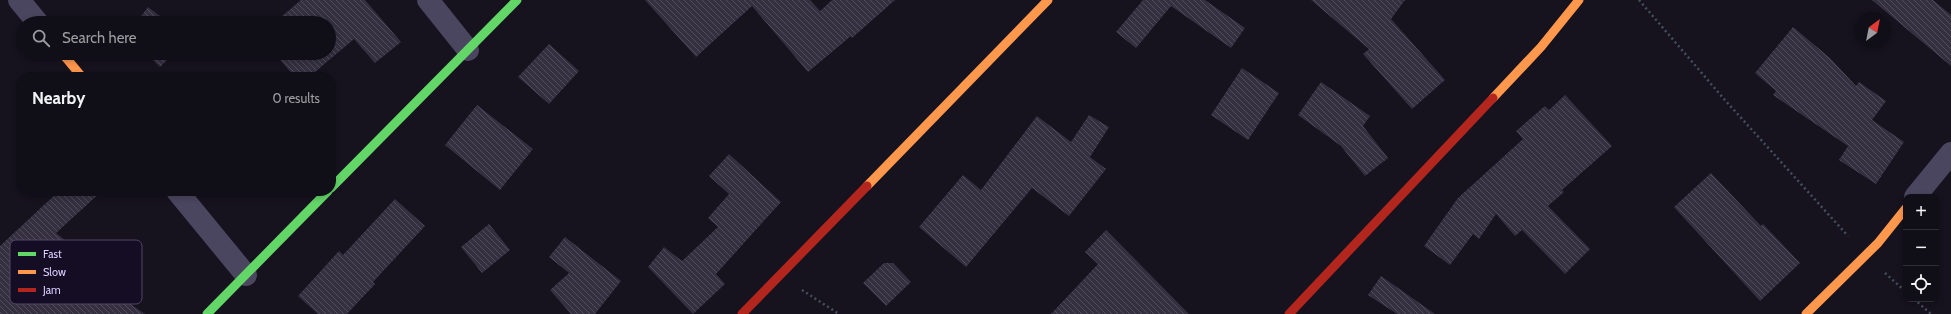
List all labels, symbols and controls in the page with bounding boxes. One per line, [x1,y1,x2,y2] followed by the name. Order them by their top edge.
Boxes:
[1855,12,1891,48] north arrow
[16,16,336,60] search box
[30,27,52,49] icon: search
[62,29,137,47] text: Search here
[32,88,85,108] text: Nearby
[272,90,320,106] text: 0 results
[1903,194,1939,302] map controls
[1903,194,1939,230] button: +
[1903,230,1939,266] button: −
[10,240,142,304] legend
[43,247,62,261] text: Fast
[43,265,66,279] text: Slow
[1903,266,1939,302] button: locate
[42,283,61,297] text: Jam

